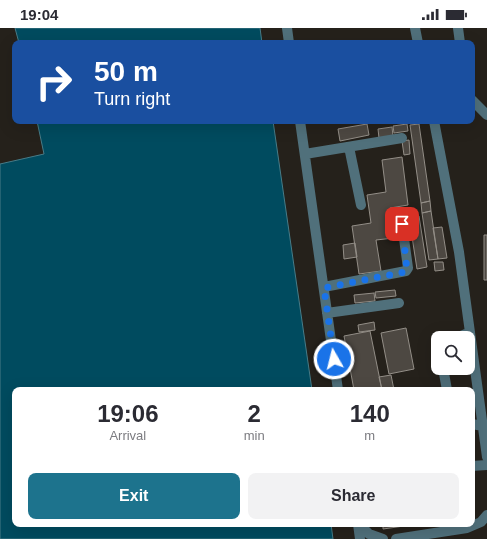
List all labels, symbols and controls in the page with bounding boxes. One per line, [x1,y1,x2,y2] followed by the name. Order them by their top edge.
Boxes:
[20,6,58,23] text: 19:04
[28,56,80,108] icon: right
[94,56,158,87] text: 50 m
[94,89,170,109] text: Turn right
[385,207,419,241] pin
[391,213,413,235] icon: arrive
[431,331,475,375] map controls
[431,331,475,375] button: search
[313,338,355,380] position arrow
[97,400,159,427] text: 19:06
[247,400,261,427] text: 2
[350,400,390,427] text: 140
[109,428,146,443] text: Arrival
[244,428,265,443] text: min
[364,428,375,443] text: m
[28,473,240,519] button: Exit
[248,473,459,519] button: Share

